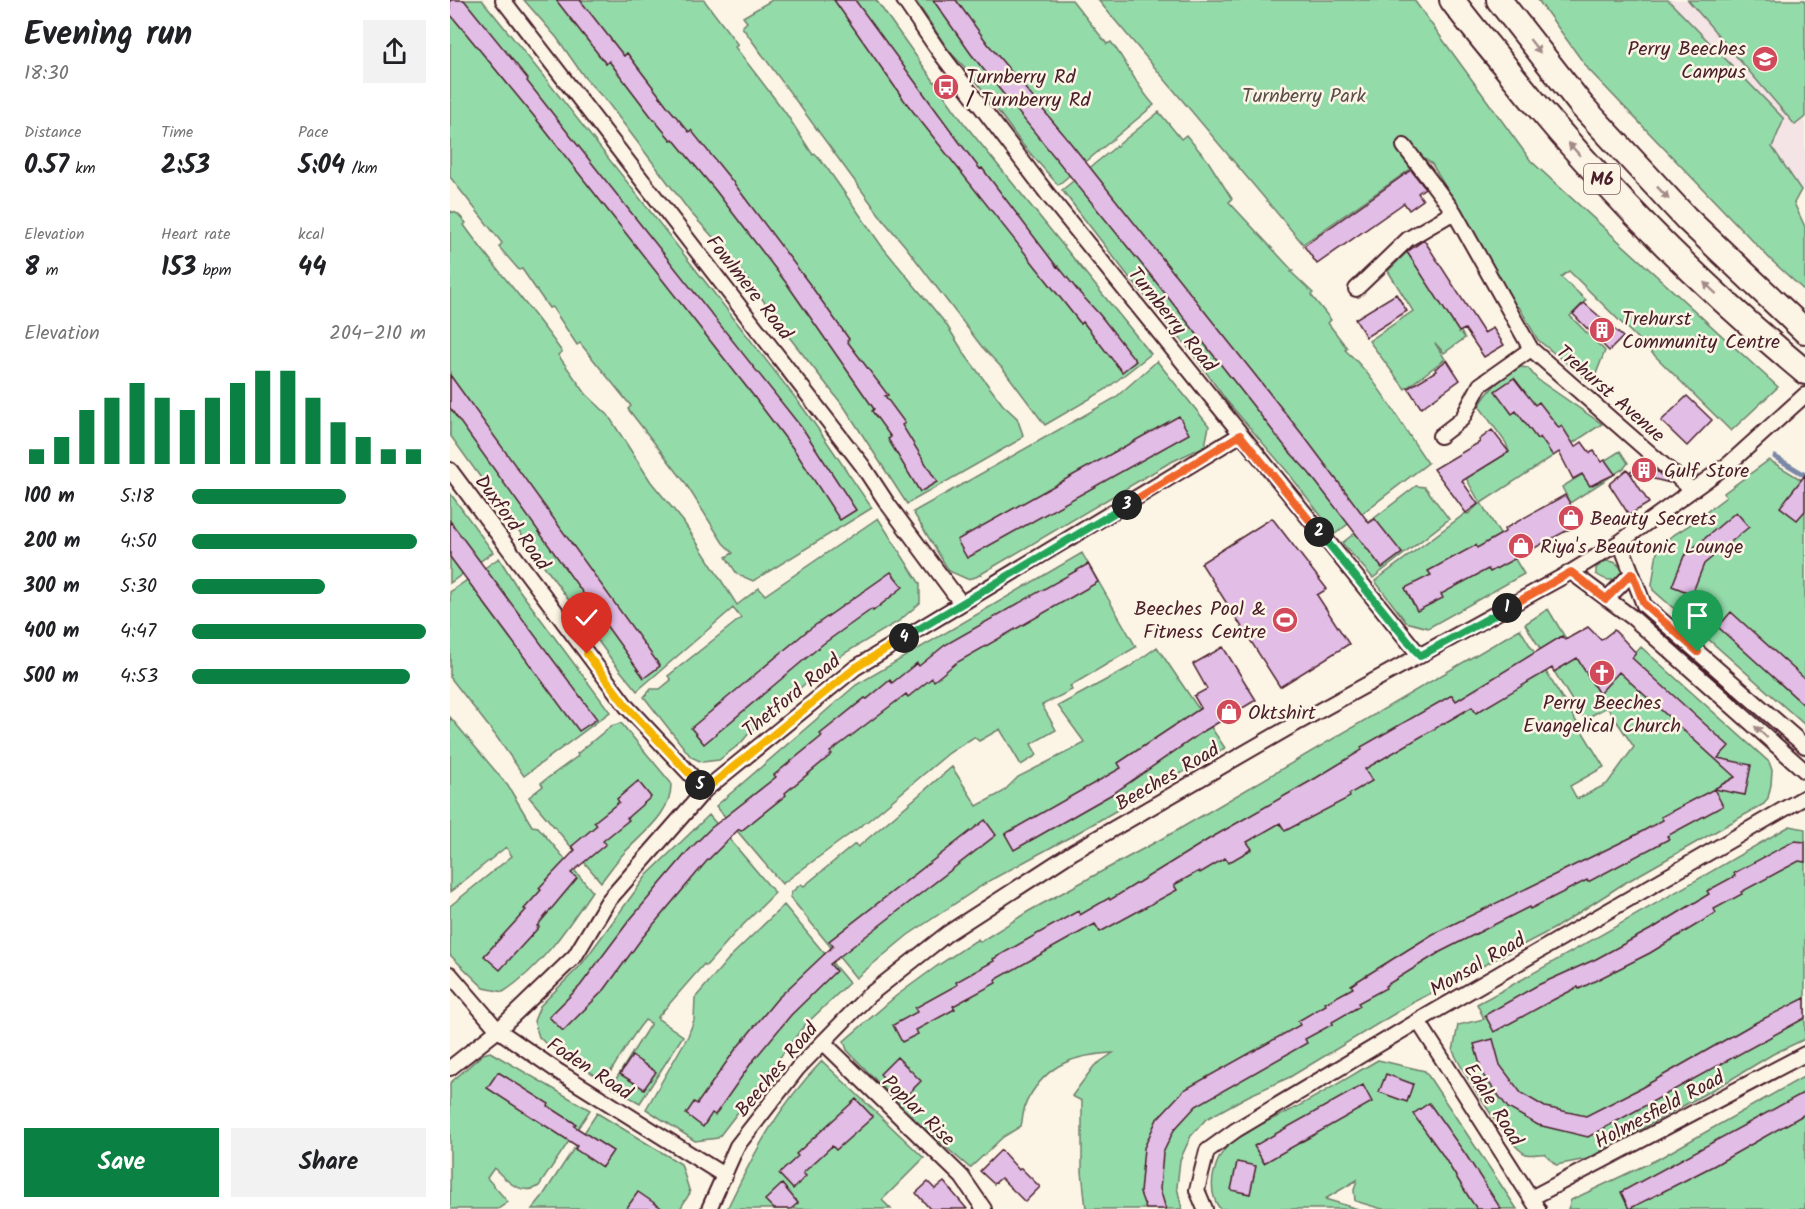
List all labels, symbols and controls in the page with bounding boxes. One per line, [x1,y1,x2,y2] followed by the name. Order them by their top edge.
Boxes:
[24,9,192,62] text: Evening run
[363,20,426,83] button: share
[1628,34,1746,89] place label: Perry Beeches Campus
[1529,38,1542,54] one-way arrow
[1750,44,1780,74] school or university icon: Perry Beeches Campus
[24,58,69,90] text: 18:30
[966,62,1092,117] place label: Turnberry Rd / Turnberry Rd
[931,72,961,102] bus stop icon: Turnberry Rd / Turnberry Rd
[1242,81,1367,113] park label: Turnberry Park
[24,120,82,145] text: Distance
[161,120,193,145] text: Time
[298,120,329,145] text: Pace
[1568,142,1581,157] one-way arrow
[24,145,69,187] text: 0.57
[161,145,210,187] text: 2:53
[298,145,345,187] text: 5:04
[69,156,96,181] text: km
[345,156,377,181] text: /km
[1584,164,1620,194] road number: M6
[1656,185,1669,200] one-way arrow
[24,222,85,247] text: Elevation
[161,222,231,247] text: Heart rate
[298,222,324,247] text: kcal
[697,229,801,349] street label: Fowlmere Road
[24,247,39,289] text: 8
[161,247,196,289] text: 153
[298,247,326,289] text: 44
[39,258,59,283] text: m
[196,258,231,283] text: bpm
[1119,261,1225,381] street label: Turnberry Road
[1703,281,1718,295] one-way arrow
[1622,304,1780,359] place label: Trehurst Community Centre
[1587,315,1617,345] building icon: Trehurst Community Centre
[24,318,100,350] text: Elevation
[329,318,426,350] text: 204–210 m
[1548,338,1672,451] street label: Trehurst Avenue
[1629,455,1659,485] building icon: Gulf Store
[1664,456,1749,488] place label: Gulf Store
[465,468,558,579] street label: Duxford Road
[24,481,75,513] text: 100 m
[120,481,154,513] text: 5:18
[1112,490,1142,520] pin: 3
[1123,492,1131,517] text: 3
[1556,503,1586,533] shop icon: Beauty Secrets
[1590,504,1717,536] place label: Beauty Secrets
[1304,517,1334,547] pin: 2
[1314,519,1324,544] text: 2
[24,526,80,558] text: 200 m
[120,526,157,558] text: 4:50
[1506,531,1536,561] shop icon: Riya's Beautonic Lounge
[1540,532,1743,564] place label: Riya's Beautonic Lounge
[24,571,80,603] text: 300 m
[120,571,157,603] text: 5:30
[1672,590,1723,652] pin
[561,592,612,654] pin
[1492,593,1522,623] pin: 1
[1134,594,1266,649] place label: Beeches Pool & Fitness Centre
[1505,595,1509,620] text: 1
[1681,599,1714,632] icon: arrive
[570,601,603,634] icon: check
[1270,605,1300,635] sports icon: Beeches Pool & Fitness Centre
[24,616,80,648] text: 400 m
[120,616,156,648] text: 4:47
[889,623,919,653] pin: 4
[900,625,908,650] text: 4
[736,646,850,747] street label: Thetford Road
[1587,658,1617,688] church icon: Perry Beeches Evangelical Church
[24,661,79,693] text: 500 m
[120,661,158,693] text: 4:53
[1523,688,1681,743] place label: Perry Beeches Evangelical Church
[1214,697,1244,727] shop icon: Oktshirt
[1248,698,1316,730] place label: Oktshirt
[1754,726,1769,739] one-way arrow
[1110,734,1227,821] street label: Beeches Road
[685,770,715,800] pin: 5
[696,772,704,797] text: 5
[1424,925,1533,1006] street label: Monsal Road
[728,1015,828,1125] street label: Beeches Road
[539,1030,639,1110] street label: Foden Road
[1454,1057,1531,1154] street label: Edale Road
[1589,1063,1732,1159] street label: Holmesfield Road
[873,1068,962,1155] street label: Poplar Rise
[24,1128,219,1197] button: Save
[231,1128,426,1197] button: Share

